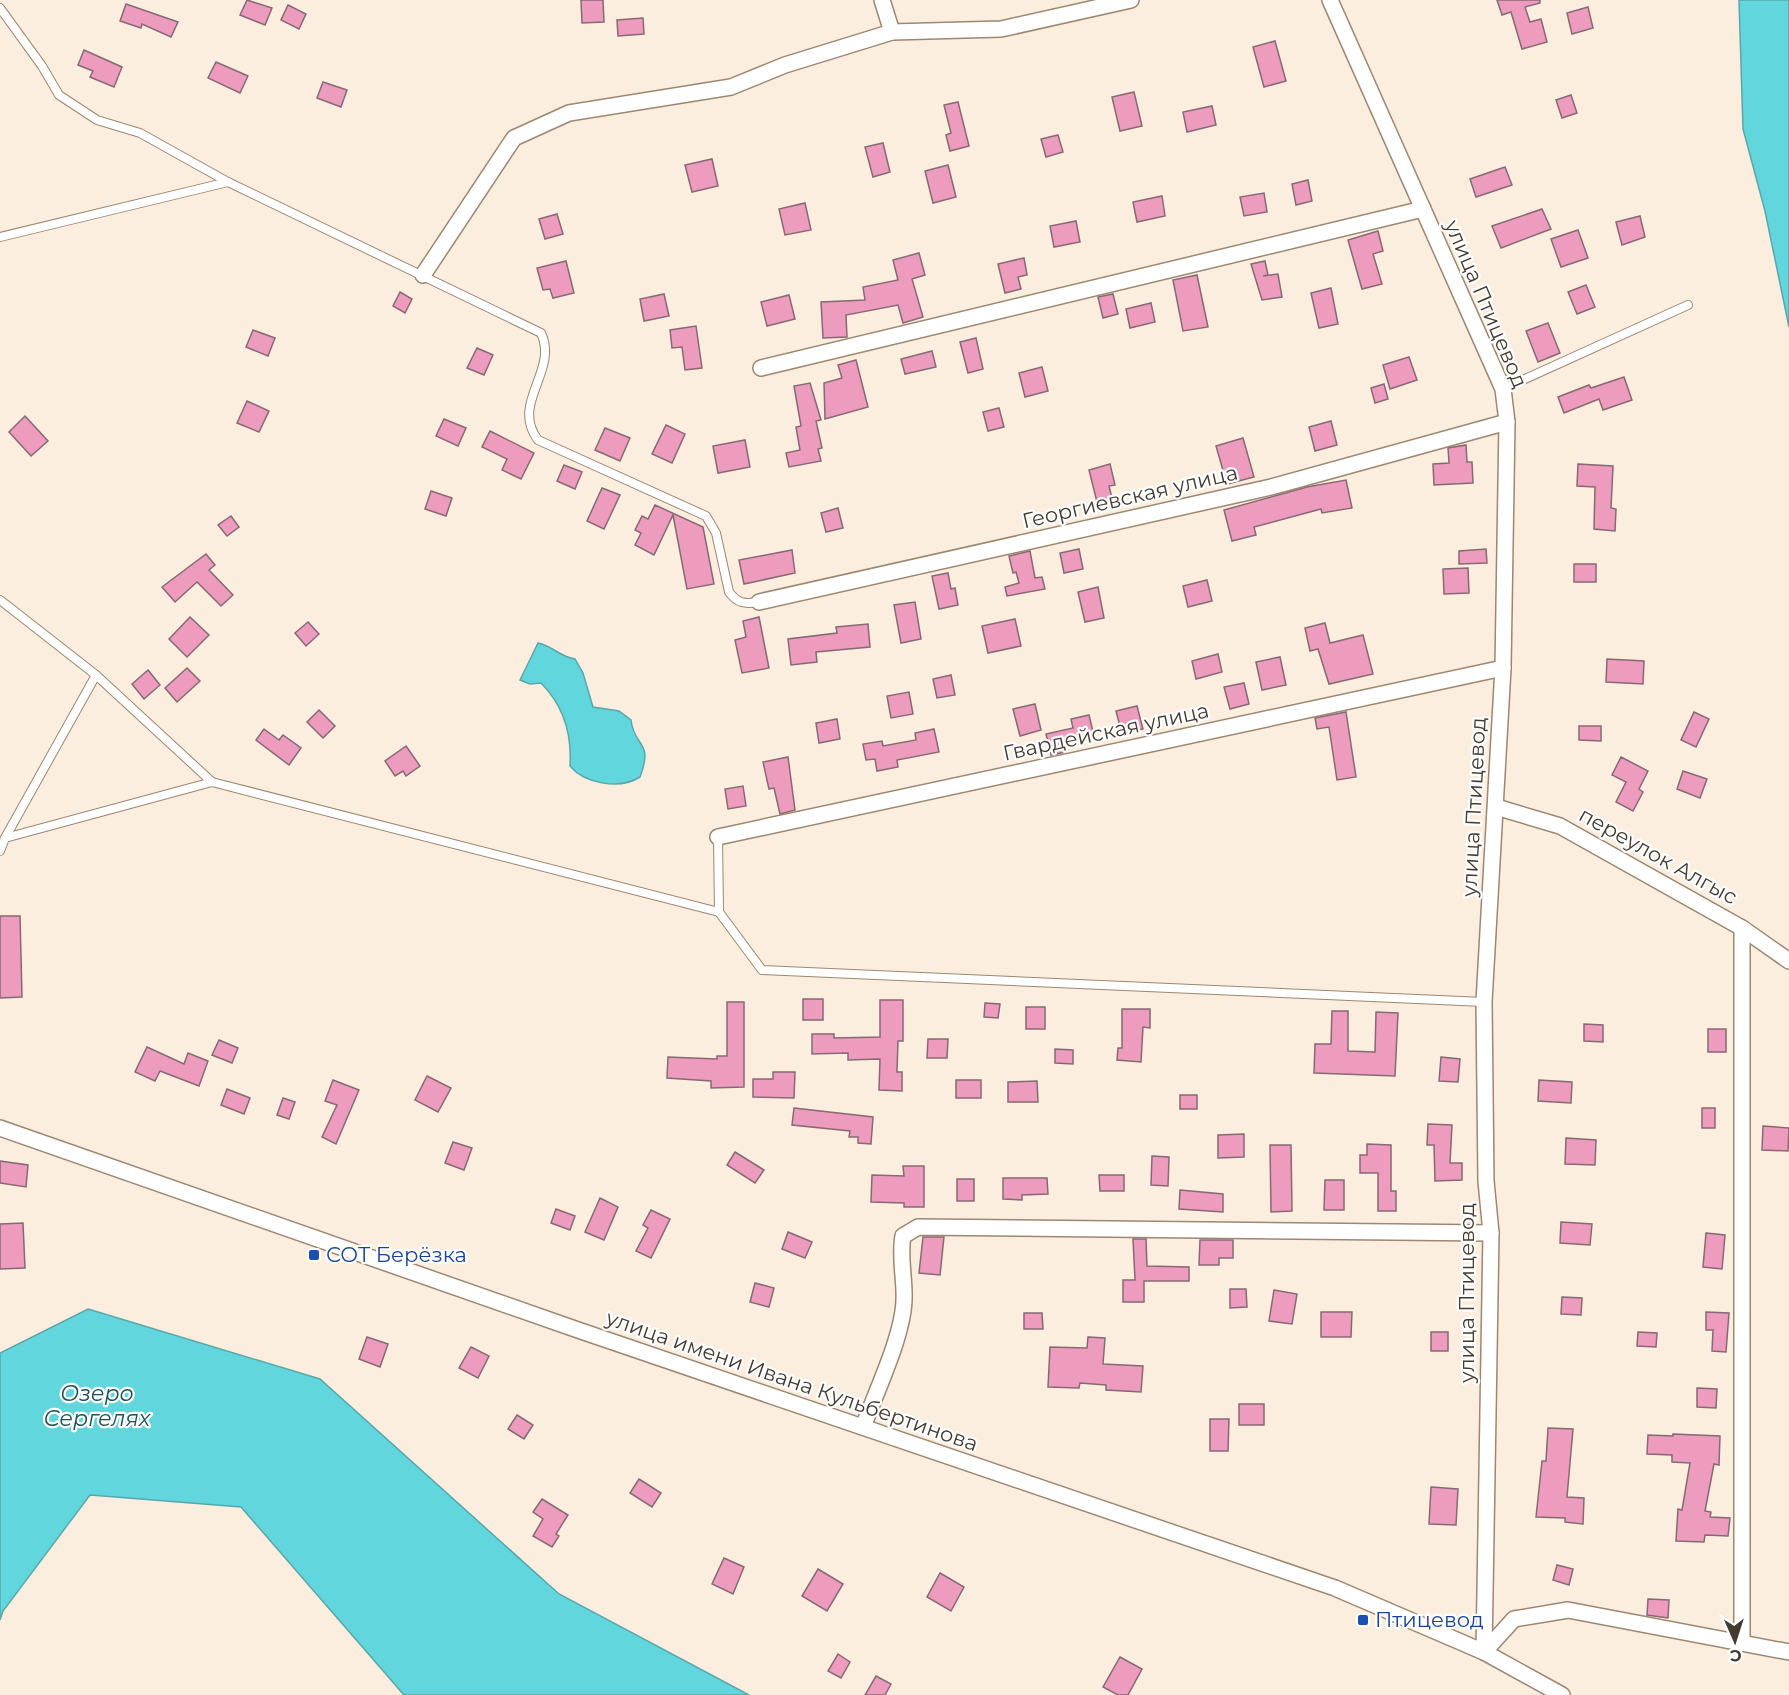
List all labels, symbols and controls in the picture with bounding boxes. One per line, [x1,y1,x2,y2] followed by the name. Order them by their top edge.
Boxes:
[1439,215,1533,391] street label: улица Птицевод
[1020,460,1240,533] street label: Георгиевская улица
[1001,697,1211,766] street label: Гвардейская улица
[1456,717,1491,898] street label: улица Птицевод
[1575,802,1742,909] street label: переулок Алгыс
[1454,1203,1479,1384] street label: улица Птицевод
[326,1242,467,1267] place label: СОТ Берёзка
[307,1248,321,1262] marker: СОТ Берёзка
[602,1305,981,1456] street label: улица имени Ивана Кульбертинова
[44,1380,152,1432] water label: Озеро Сергелях
[1375,1607,1484,1632] place label: Птицевод
[1705,1611,1765,1671] north arrow
[1356,1613,1370,1627] marker: Птицевод
[1729,1646,1742,1665] text: С

